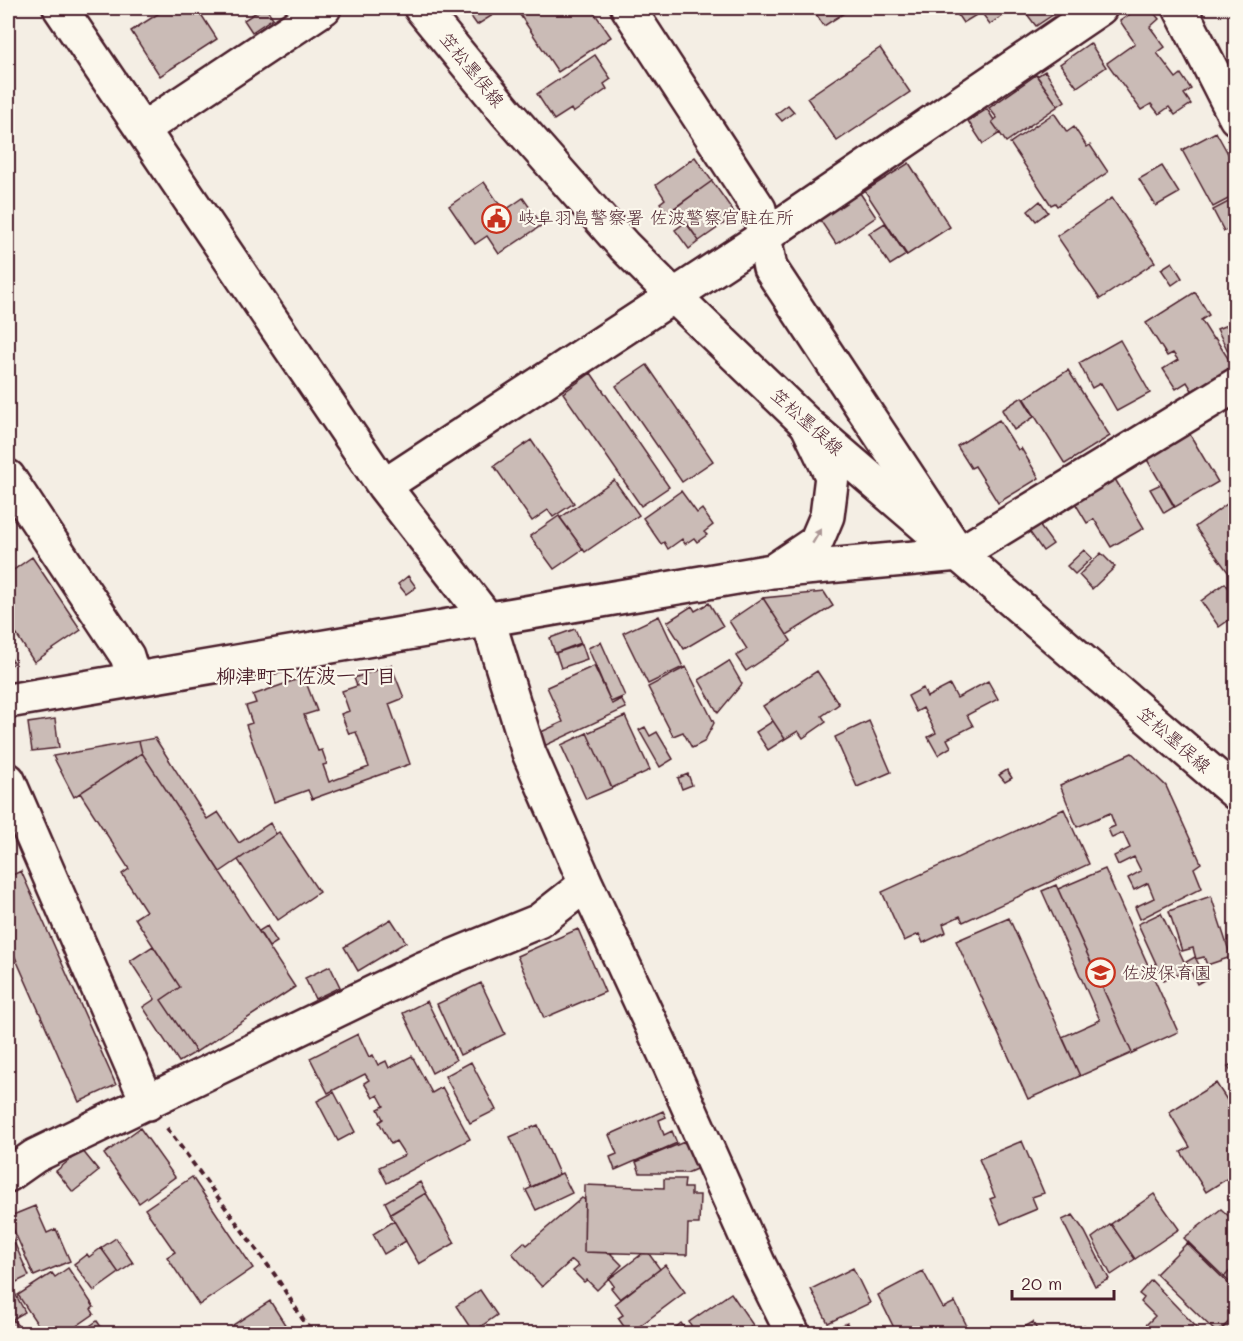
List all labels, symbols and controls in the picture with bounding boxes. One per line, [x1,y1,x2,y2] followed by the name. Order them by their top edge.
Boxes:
[435,27,510,112] street label: 笠松墨俣線
[481,202,513,234] public building icon: 岐阜羽島警察署 佐波警察官駐在所
[518,205,794,229] place label: 岐阜羽島警察署 佐波警察官駐在所
[766,382,849,460] street label: 笠松墨俣線
[812,527,822,544] one-way arrow
[216,662,396,688] district label: 柳津町下佐波一丁目
[1133,701,1216,778] street label: 笠松墨俣線
[1085,957,1117,989] school or university icon: 佐波保育園
[1122,960,1212,984] place label: 佐波保育園
[1012,1263,1114,1301] scale bar
[1021,1271,1062,1295] text: 20 m

